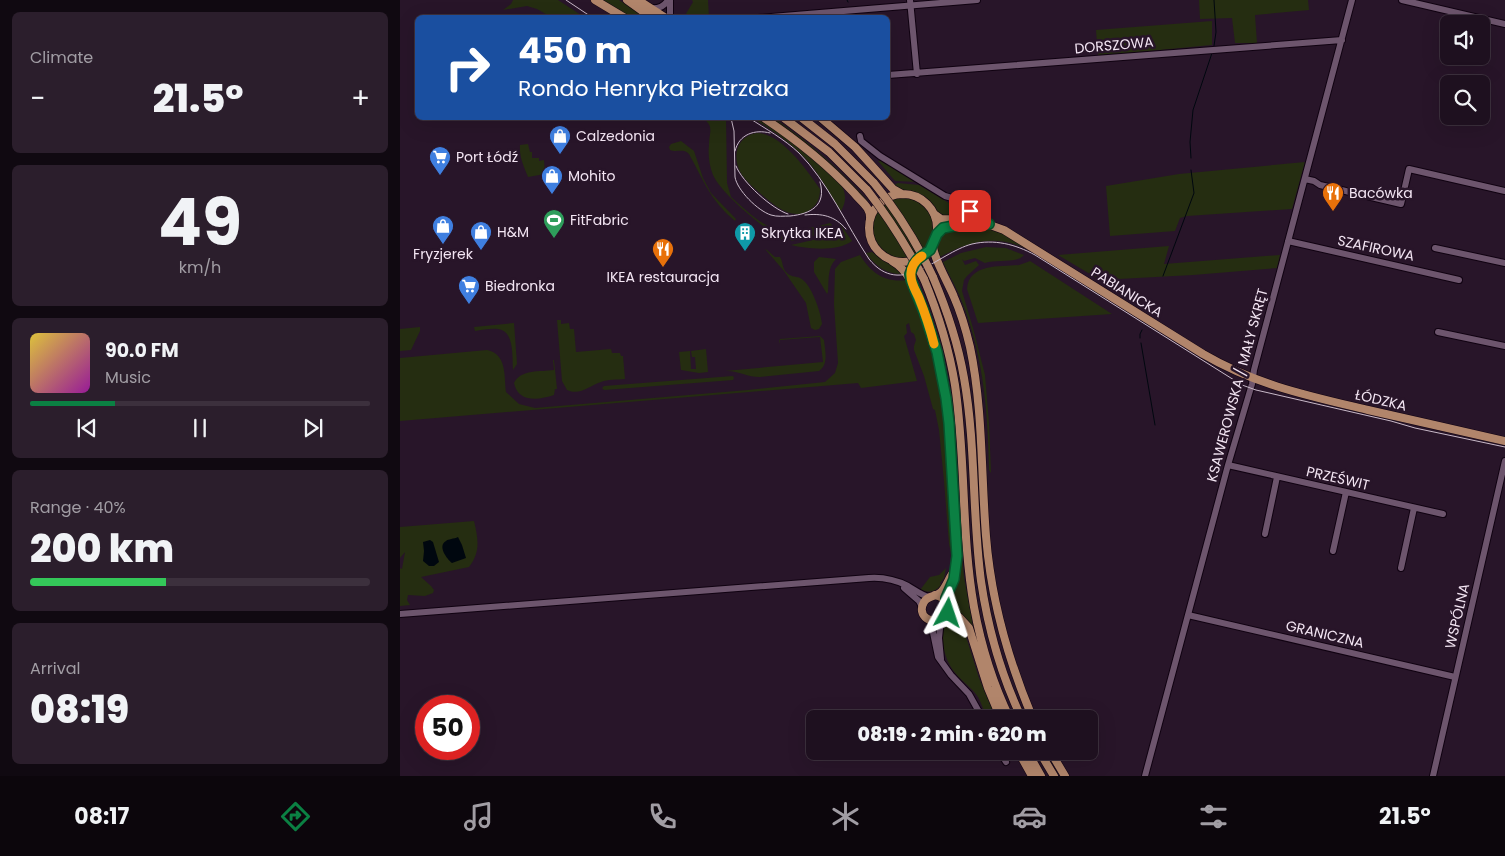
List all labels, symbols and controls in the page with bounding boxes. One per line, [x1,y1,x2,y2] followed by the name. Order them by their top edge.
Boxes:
[1440,15,1490,125] map controls
[1440,15,1490,65] button: sound
[518,26,632,75] text: 450 m
[1074,32,1154,58] street label: DORSZOWA
[435,35,500,100] icon: right
[30,46,93,69] text: Climate
[153,72,244,125] text: 21.5°
[518,73,789,104] text: Rondo Henryka Pietrzaka
[1440,75,1490,125] button: search
[30,79,45,118] text: −
[351,79,370,118] text: +
[548,124,572,155] shop icon: Calzedonia
[576,126,655,146] place label: Calzedonia
[428,145,452,176] supermarket icon: Port Łódź
[456,147,518,167] place label: Port Łódź
[540,164,564,195] shop icon: Mohito
[568,166,616,186] place label: Mohito
[158,177,242,268] text: 49
[1321,181,1345,212] restaurant icon: Bacówka
[1349,183,1413,203] place label: Bacówka
[949,190,991,232] pin
[956,197,984,225] icon: arrive
[542,208,566,239] sports icon: FitFabric
[570,210,629,230] place label: FitFabric
[431,214,455,245] shop icon: Fryzjerek
[469,220,493,251] shop icon: H&M
[733,221,757,252] building icon: Skrytka IKEA
[497,222,529,242] place label: H&M
[761,223,844,243] place label: Skrytka IKEA
[1336,230,1416,266] street label: SZAFIROWA
[651,237,675,268] restaurant icon: IKEA restauracja
[413,244,474,264] place label: Fryzjerek
[179,256,221,279] text: km/h
[1087,262,1167,322] street label: PABIANICKA
[606,267,720,287] place label: IKEA restauracja
[457,274,481,305] supermarket icon: Biedronka
[485,276,555,296] place label: Biedronka
[1202,286,1273,484] street label: KSAWEROWSKA / MAŁY SKRĘT
[105,337,179,364] text: 90.0 FM
[105,366,151,389] text: Music
[1353,384,1409,416] street label: ŁÓDZKA
[73,414,101,442] icon: previous
[186,414,214,442] icon: pause
[299,414,327,442] icon: next
[1304,461,1372,495] street label: PRZEŚWIT
[30,496,126,519] text: Range · 40%
[30,522,174,575] text: 200 km
[1440,581,1474,651] street label: WSPÓLNA
[921,586,973,638] position arrow
[1284,615,1366,653] street label: GRANICZNA
[30,657,80,680] text: Arrival
[30,683,129,736] text: 08:19
[415,695,480,760] speed limit sign: 50
[857,721,1047,748] text: 08:19 · 2 min · 620 m
[278,799,313,834] icon: directions
[461,799,496,834] icon: music
[645,799,680,834] icon: phone
[828,799,863,834] icon: climate
[1012,799,1047,834] icon: car
[1196,799,1231,834] icon: filters
[74,801,129,832] text: 08:17
[1379,801,1431,832] text: 21.5°

